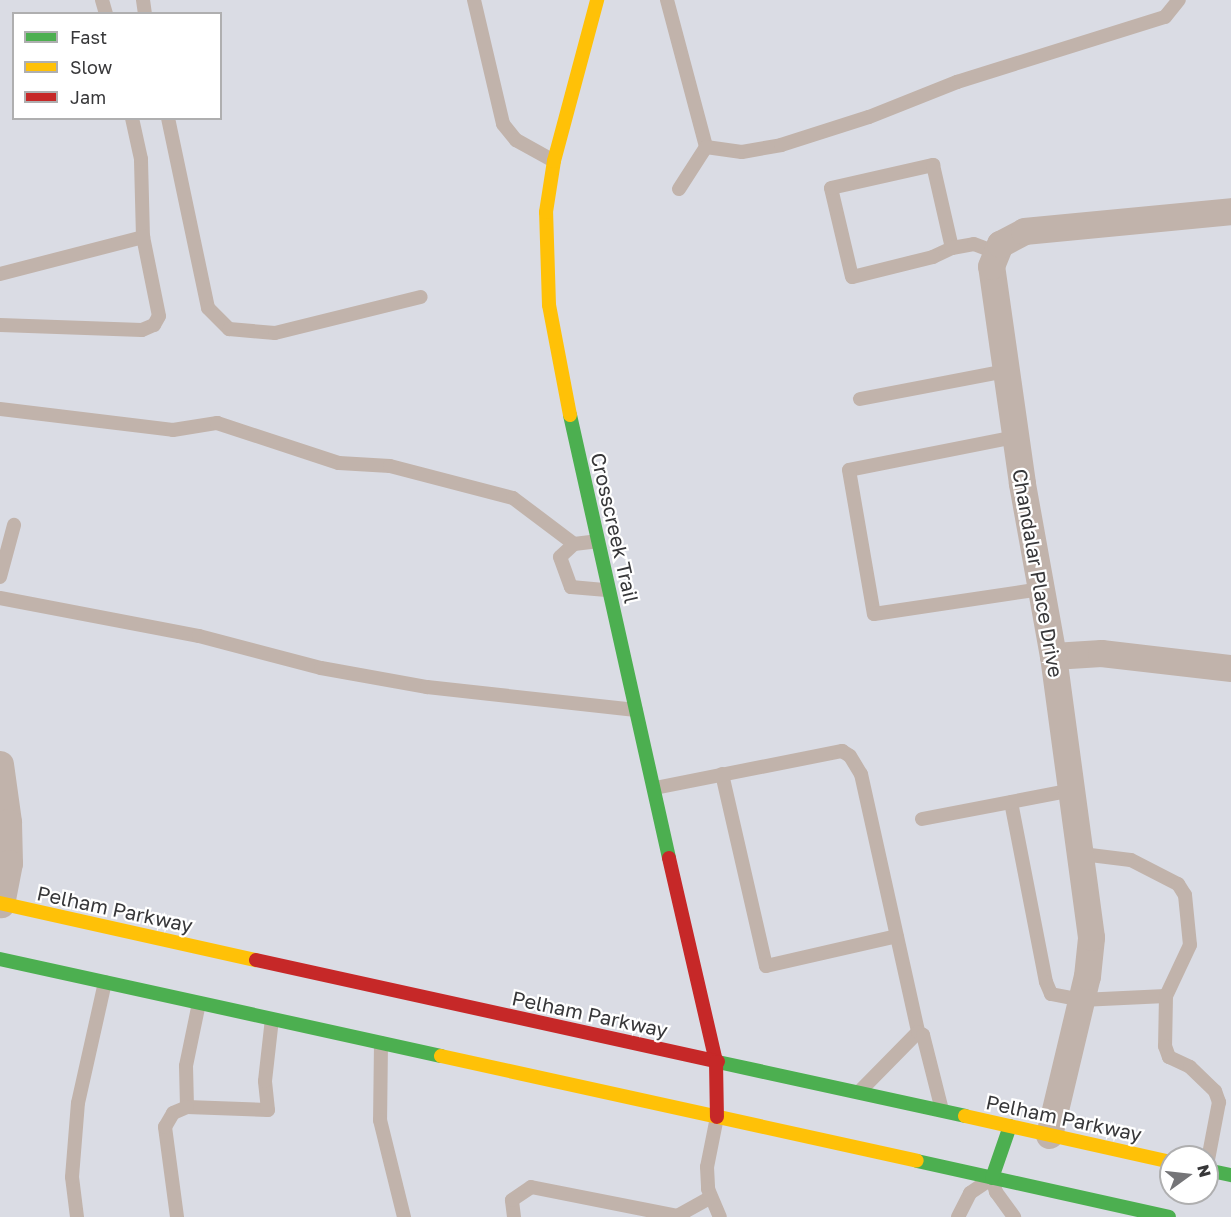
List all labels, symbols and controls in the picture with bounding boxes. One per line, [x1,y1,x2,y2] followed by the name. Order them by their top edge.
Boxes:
[12,12,222,120] legend
[70,26,107,48] text: Fast
[70,56,112,78] text: Slow
[70,86,106,108] text: Jam
[586,450,644,606] street label: Crosscreek Trail
[1008,467,1068,679] street label: Chandalar Place Drive
[35,881,195,937] street label: Pelham Parkway
[510,986,670,1042] street label: Pelham Parkway
[984,1090,1144,1146] street label: Pelham Parkway
[1159,1145,1219,1205] north arrow
[1193,1162,1216,1179] text: N

